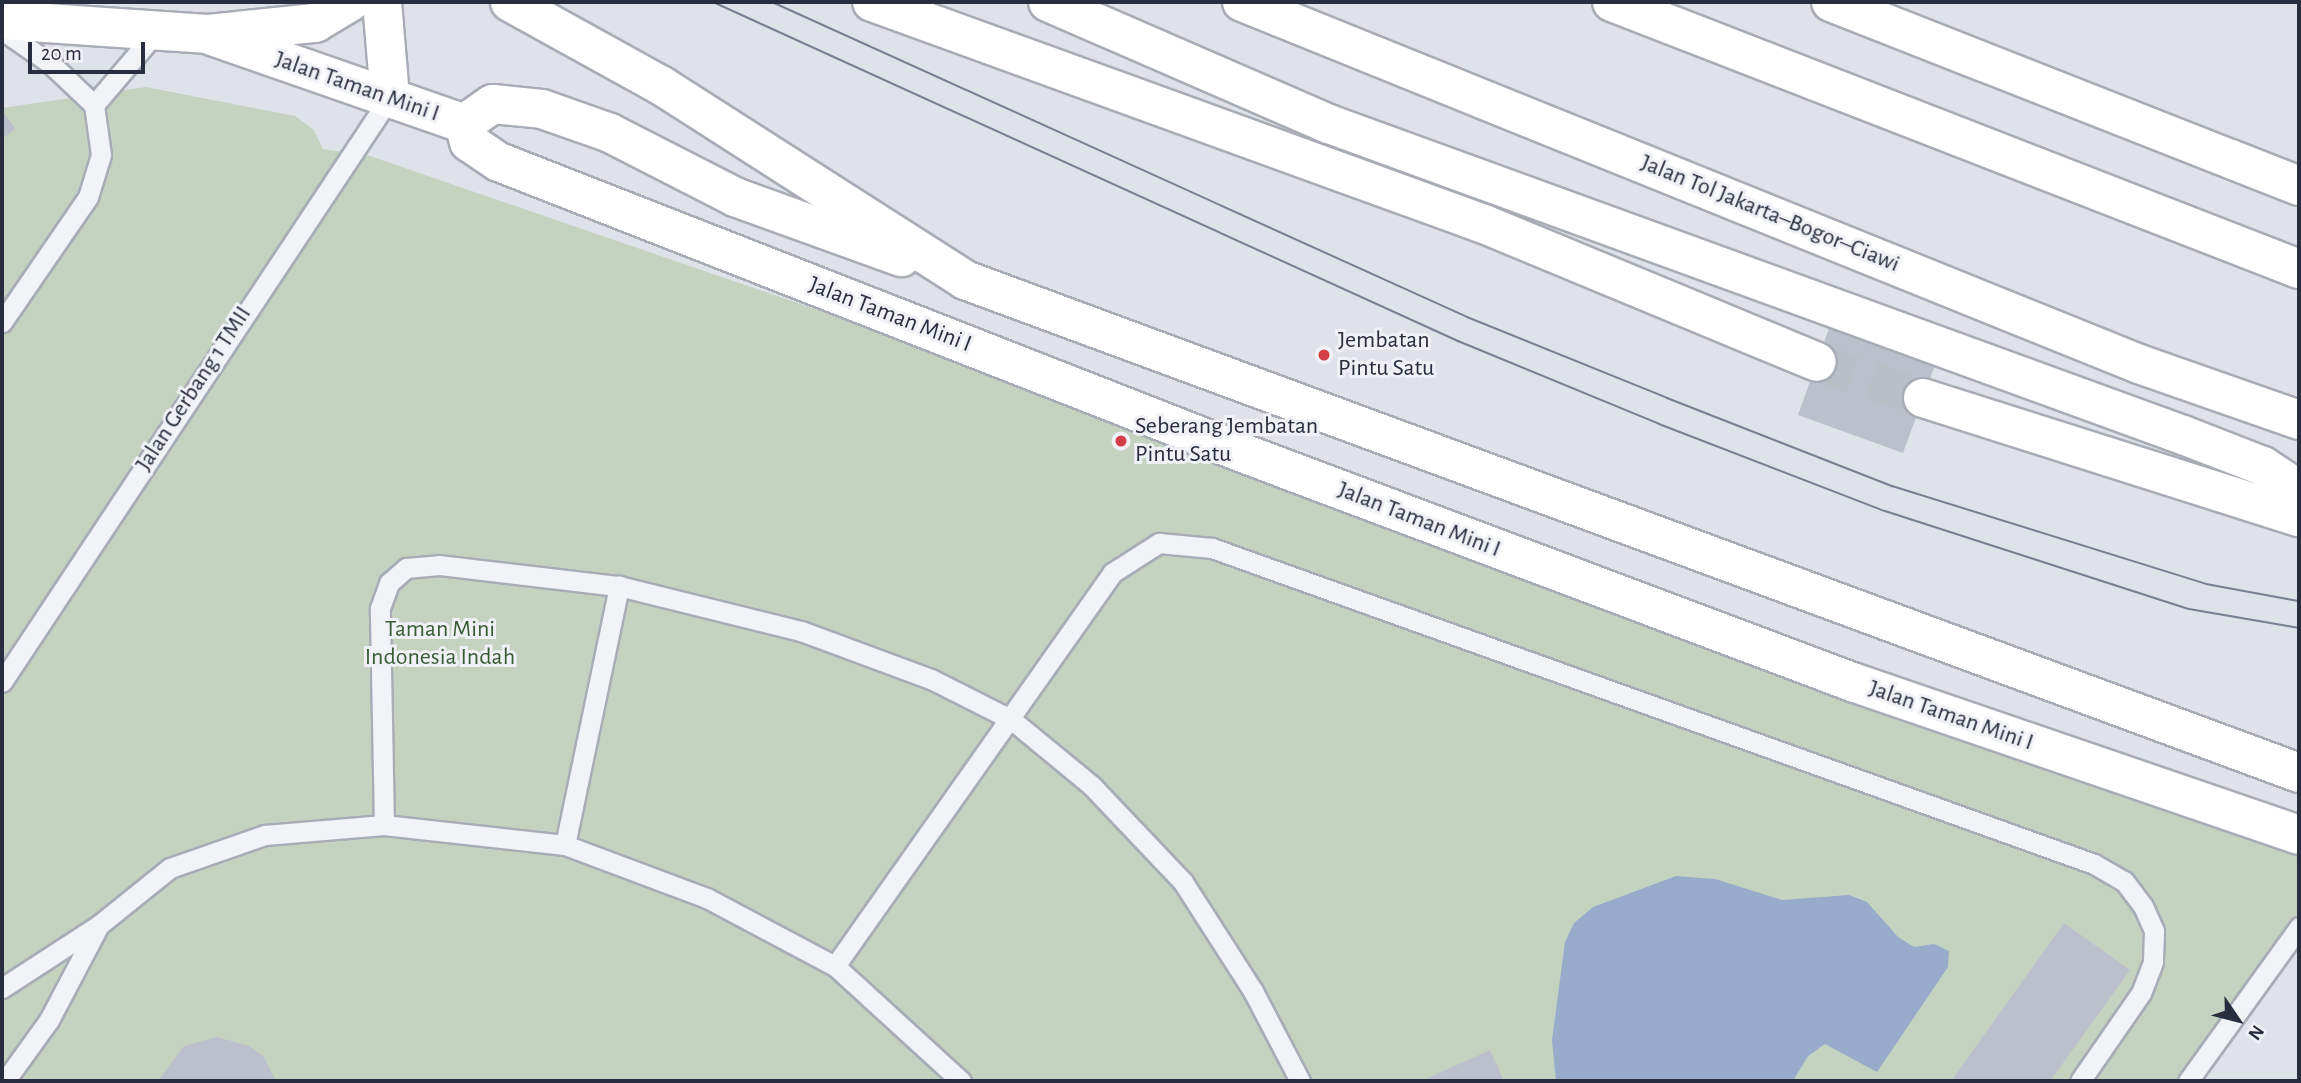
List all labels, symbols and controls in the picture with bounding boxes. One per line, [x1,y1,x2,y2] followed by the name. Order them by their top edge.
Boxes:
[32,28,149,72] scale bar
[41,43,82,64] text: 20 m
[271,45,443,129] street label: Jalan Taman Mini I
[1636,149,1904,279] street label: Jalan Tol Jakarta–Bogor–Ciawi
[805,271,975,359] street label: Jalan Taman Mini I
[130,301,258,477] street label: Jalan Gerbang 1 TMII
[1338,327,1434,383] place label: Jembatan Pintu Satu
[1316,347,1332,363] marker: Jembatan Pintu Satu
[1135,413,1318,469] place label: Seberang Jembatan Pintu Satu
[1113,433,1129,449] marker: Seberang Jembatan Pintu Satu
[1334,476,1504,564] street label: Jalan Taman Mini I
[365,616,515,672] park label: Taman Mini Indonesia Indah
[1865,674,2037,758] street label: Jalan Taman Mini I
[2203,985,2273,1055] north arrow
[2244,1021,2267,1043] text: N

